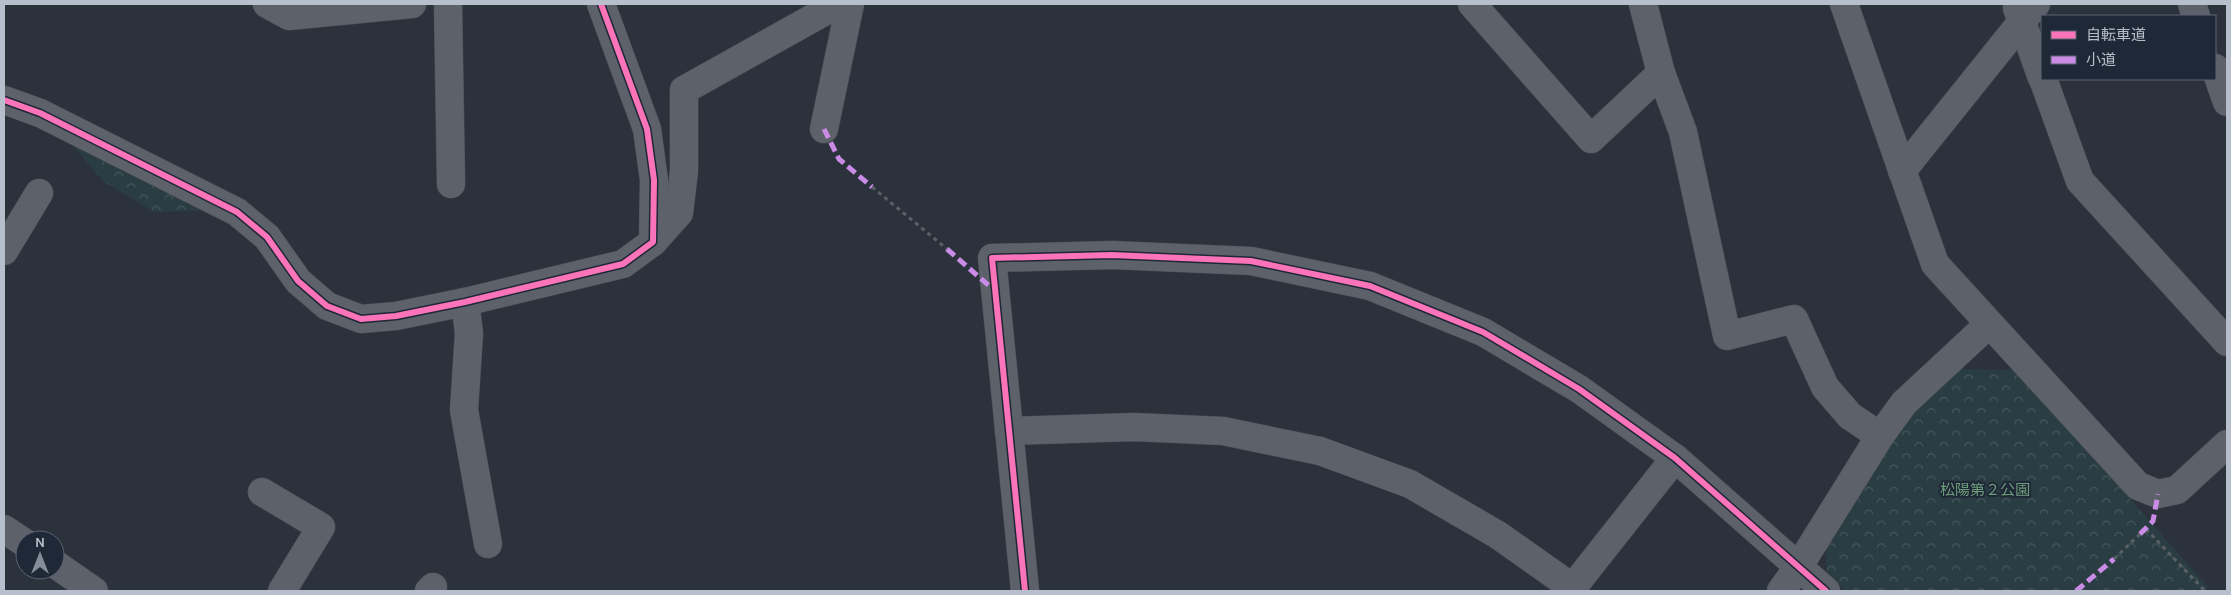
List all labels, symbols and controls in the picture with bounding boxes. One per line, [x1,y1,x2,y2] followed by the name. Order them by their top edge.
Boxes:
[2041,15,2216,80] legend
[2086,26,2146,44] text: 自転車道
[2086,51,2116,69] text: 小道
[1940,481,2030,499] park label: 松陽第２公園
[15,530,65,580] north arrow
[35,534,45,551] text: N

